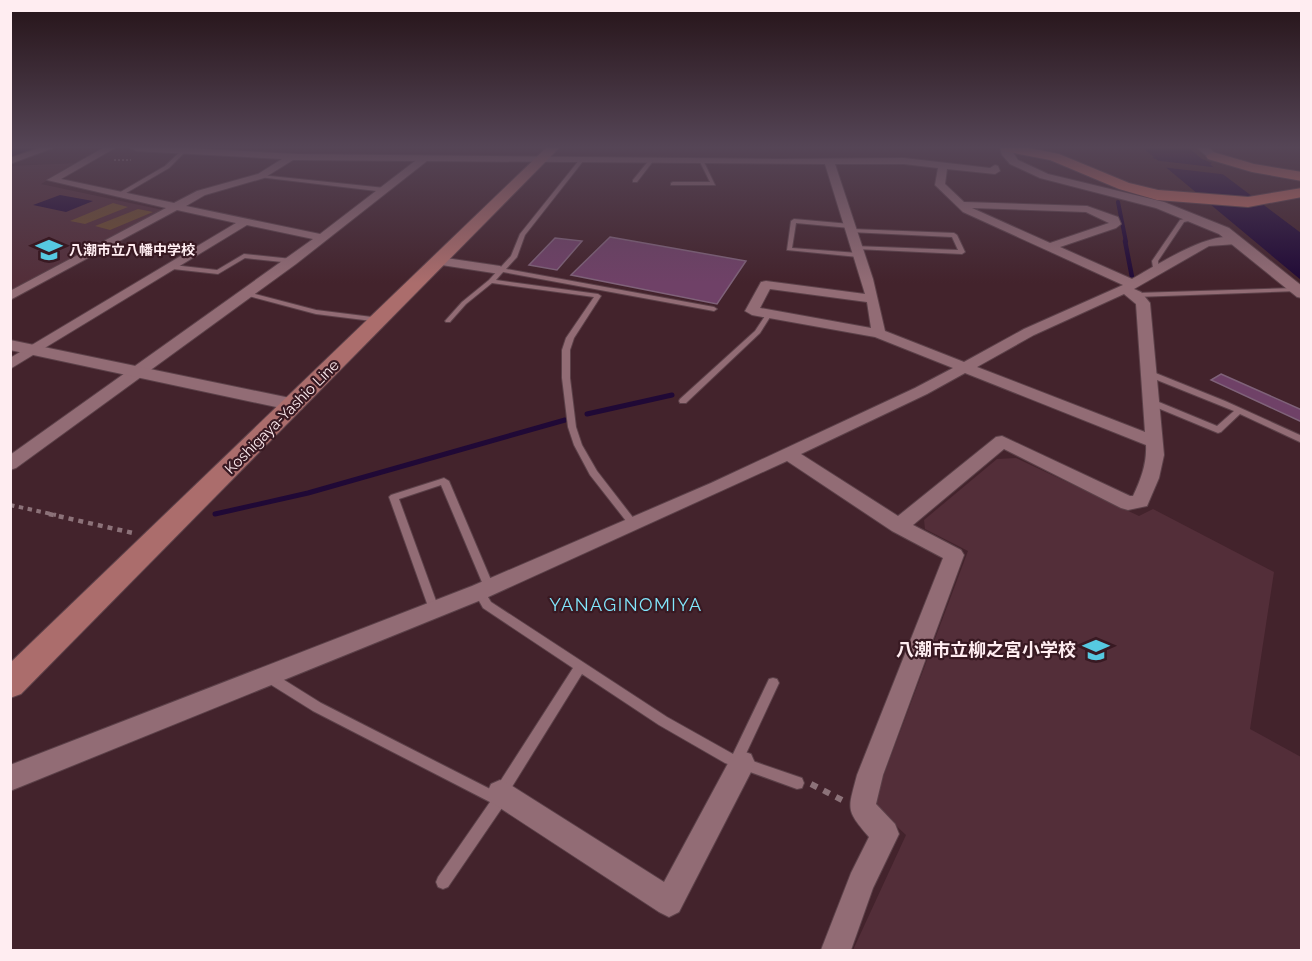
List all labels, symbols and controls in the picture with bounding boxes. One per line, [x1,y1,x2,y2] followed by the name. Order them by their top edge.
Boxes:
[34,235,64,265] school or university icon: 八潮市立八幡中学校
[69,242,195,258] place label: 八潮市立八幡中学校
[221,356,343,478] street label: Koshigaya-Yashio Line
[549,594,703,615] district label: YANAGINOMIYA
[1081,635,1111,665] school or university icon: 八潮市立柳之宮小学校
[896,639,1076,660] place label: 八潮市立柳之宮小学校

